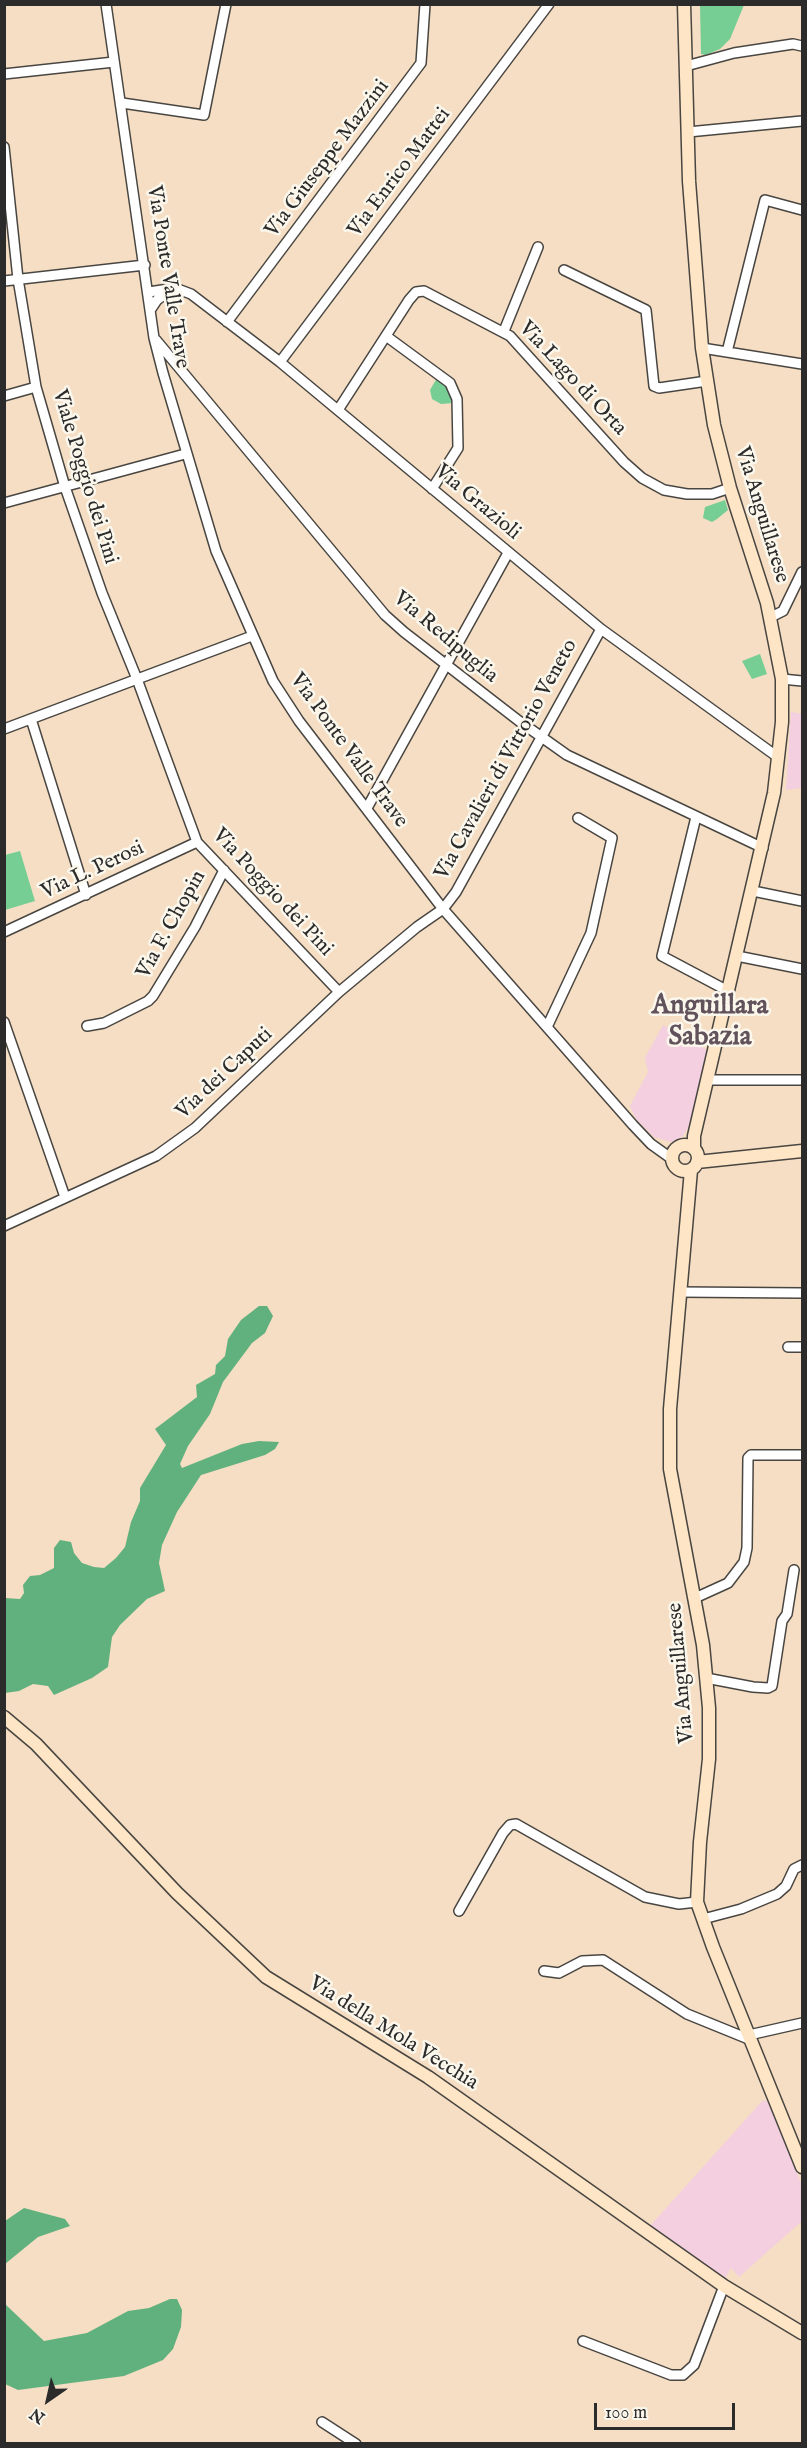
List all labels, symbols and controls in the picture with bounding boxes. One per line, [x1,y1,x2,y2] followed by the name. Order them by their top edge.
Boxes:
[261,75,395,243] street label: Via Giuseppe Mazzini
[343,103,457,243] street label: Via Enrico Mattei
[140,184,194,370] street label: Via Ponte Valle Trave
[513,317,631,441] street label: Via Lago di Orta
[45,387,123,567] street label: Viale Poggio dei Pini
[728,444,794,586] street label: Via Anguillarese
[429,460,525,546] street label: Via Grazioli
[387,587,503,689] street label: Via Redipuglia
[430,635,584,885] street label: Via Cavalieri di Vittorio Veneto
[284,669,412,833] street label: Via Ponte Valle Trave
[206,824,338,962] street label: Via Poggio dei Pini
[38,836,148,906] street label: Via L. Perosi
[132,866,212,984] street label: Via F. Chopin
[652,991,768,1054] district label: Anguillara Sabazia
[171,1023,279,1125] street label: Via dei Caputi
[663,1602,701,1744] street label: Via Anguillarese
[303,1972,483,2096] street label: Via della Mola Vecchia
[18,2370,78,2430] north arrow
[597,2391,738,2429] scale bar
[605,2402,647,2425] text: 100 m
[27,2403,49,2427] text: N

